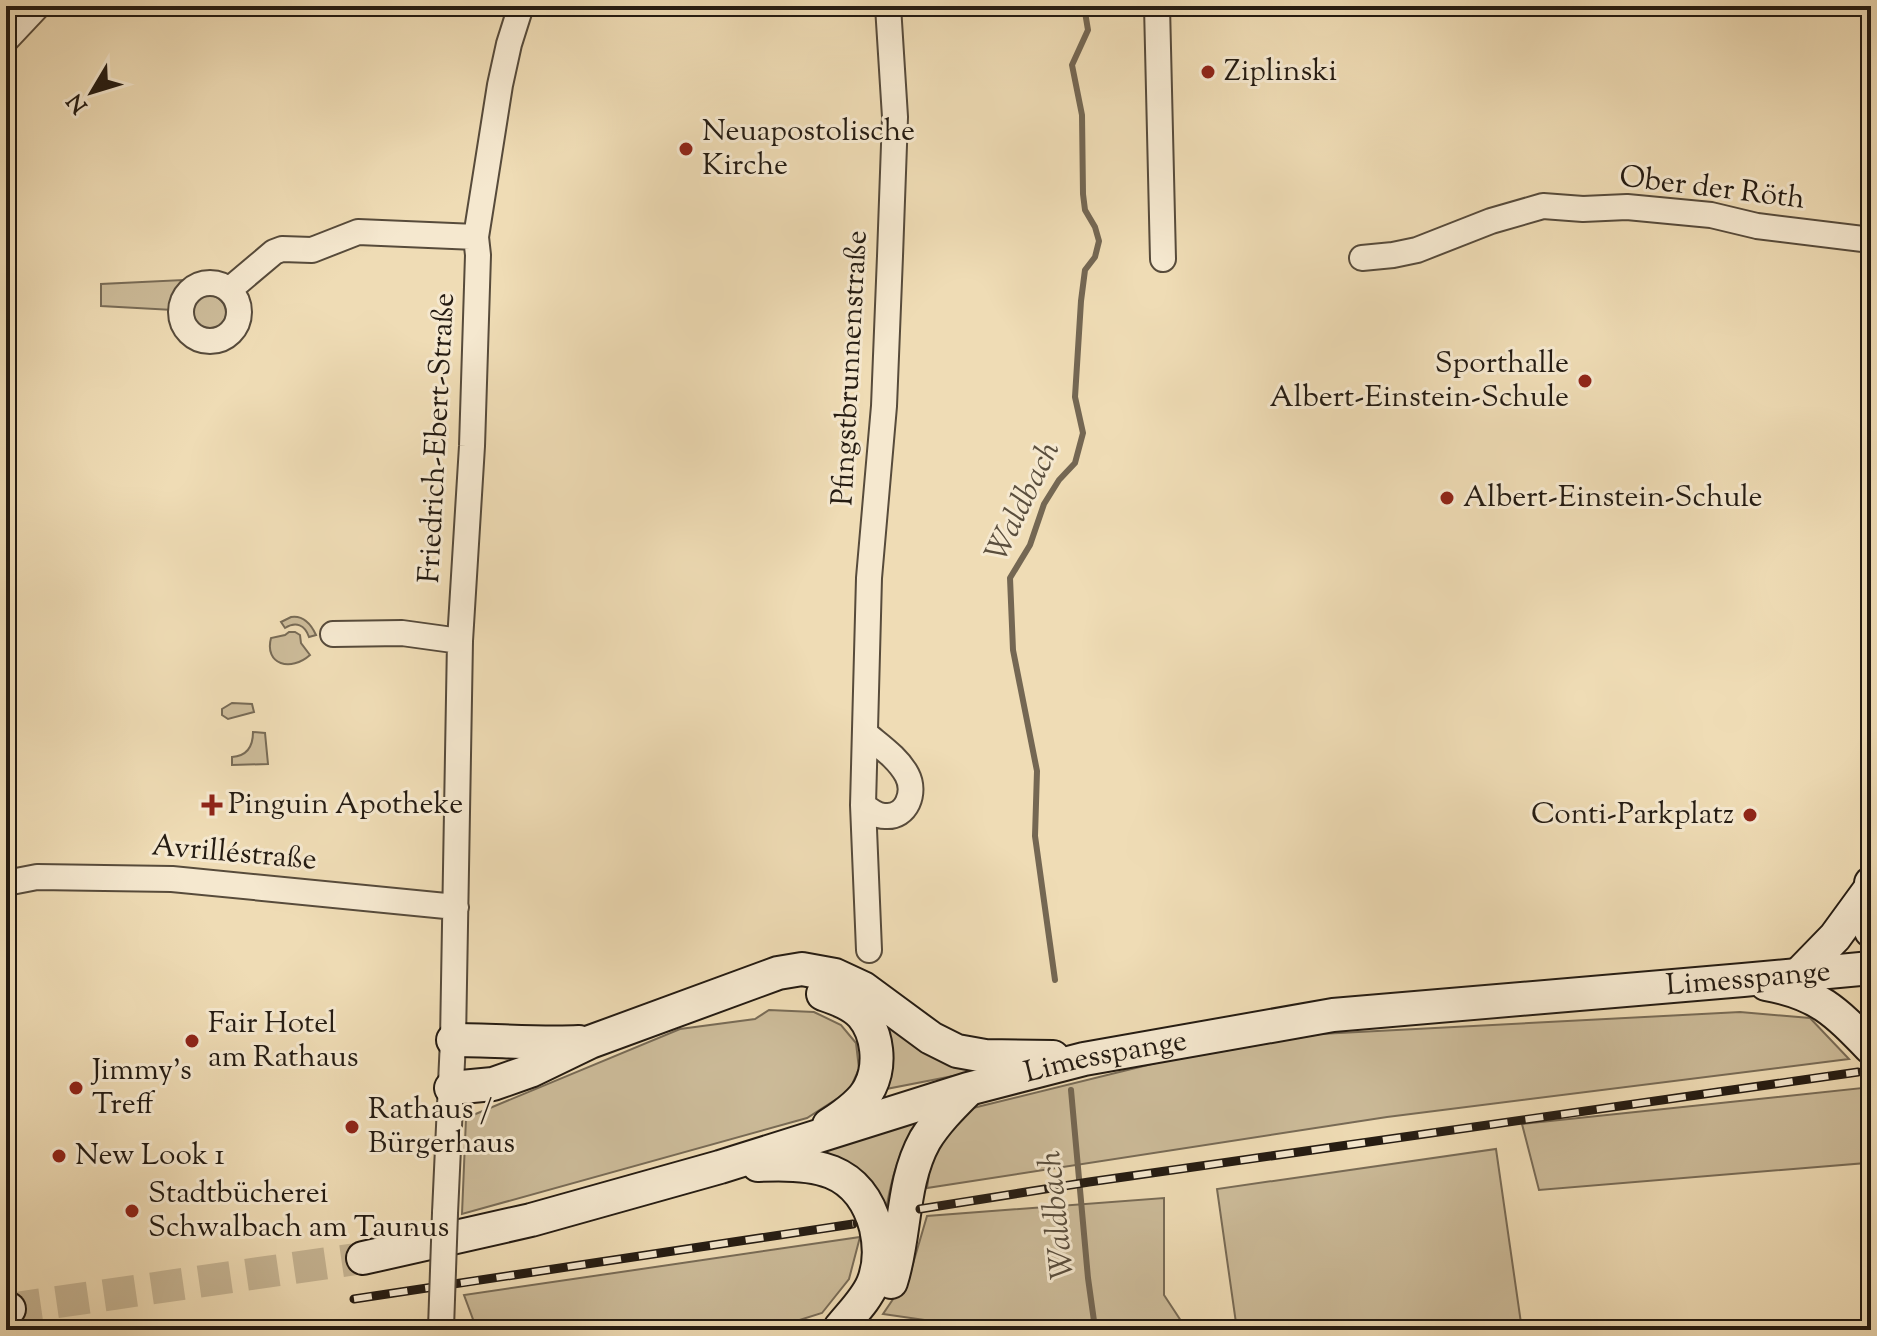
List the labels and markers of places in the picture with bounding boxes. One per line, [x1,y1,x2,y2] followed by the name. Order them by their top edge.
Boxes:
[1224,51,1337,94] place label: Ziplinski
[1199,63,1217,81] marker: Ziplinski
[702,111,915,188] place label: Neuapostolische Kirche
[677,140,695,158] marker: Neuapostolische Kirche
[1269,343,1569,420] place label: Sporthalle Albert-Einstein-Schule
[1576,372,1594,390] marker: Sporthalle Albert-Einstein-Schule
[1463,477,1763,520] place label: Albert-Einstein-Schule
[1438,489,1456,507] marker: Albert-Einstein-Schule
[228,784,463,827] place label: Pinguin Apotheke
[1531,794,1734,837] place label: Conti-Parkplatz
[203,796,221,814] marker: Pinguin Apotheke
[1741,806,1759,824] marker: Conti-Parkplatz
[208,1003,358,1080] place label: Fair Hotel am Rathaus
[183,1032,201,1050] marker: Fair Hotel am Rathaus
[90,1050,192,1127] place label: Jimmy's Treff
[67,1079,85,1097] marker: Jimmy's Treff
[368,1089,515,1166] place label: Rathaus / Bürgerhaus
[343,1118,361,1136] marker: Rathaus / Bürgerhaus
[75,1135,225,1178] place label: New Look 1
[50,1147,68,1165] marker: New Look 1
[148,1173,449,1250] place label: Stadtbücherei Schwalbach am Taunus
[123,1202,141,1220] marker: Stadtbücherei Schwalbach am Taunus

